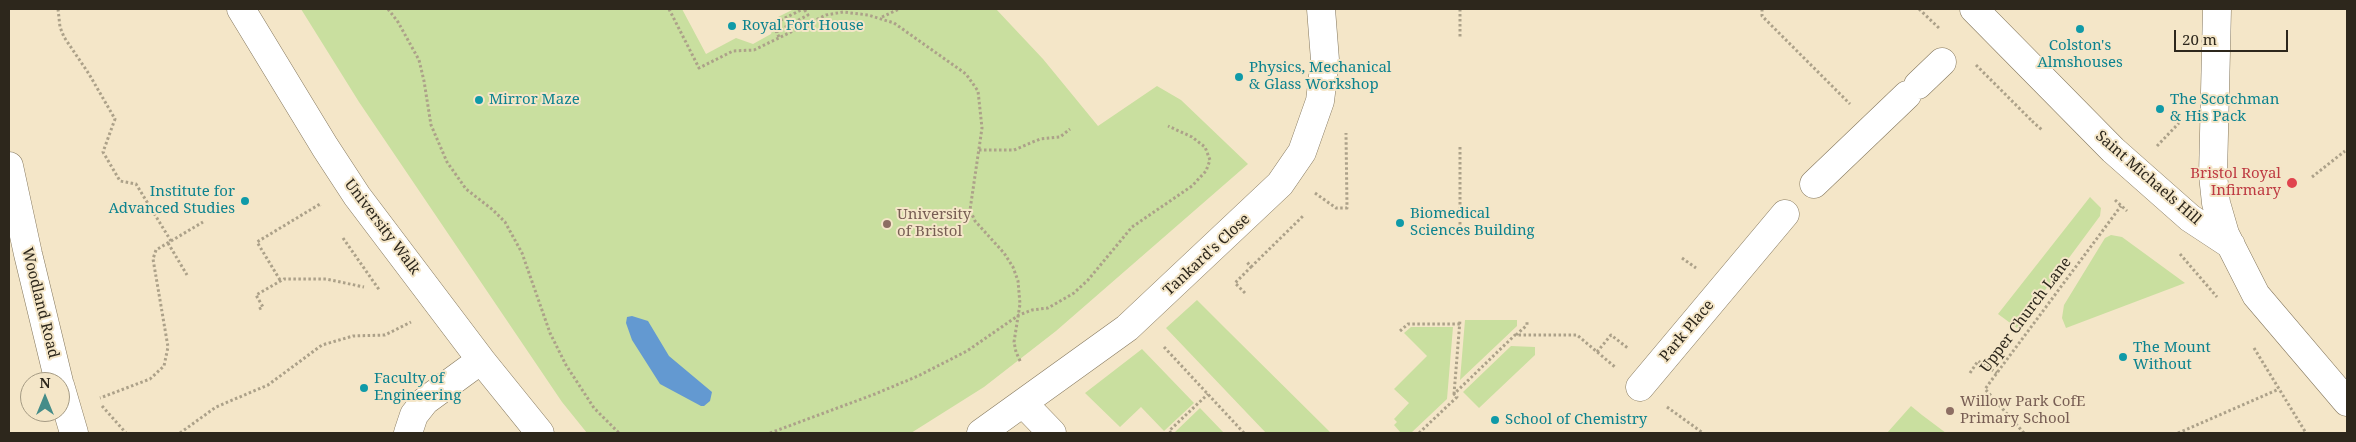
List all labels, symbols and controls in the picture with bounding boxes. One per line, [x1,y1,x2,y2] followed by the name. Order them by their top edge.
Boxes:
[742,17,864,35] place label: Royal Fort House
[726,20,738,32] marker: Royal Fort House
[2176,20,2290,52] scale bar
[2074,23,2086,35] marker: Colston's Almshouses
[2182,29,2217,49] text: 20 m
[2037,37,2123,72] place label: Colston's Almshouses
[1249,59,1392,94] place label: Physics, Mechanical & Glass Workshop
[1233,71,1245,83] marker: Physics, Mechanical & Glass Workshop
[489,91,580,109] place label: Mirror Maze
[2170,91,2279,126] place label: The Scotchman & His Pack
[473,94,485,106] marker: Mirror Maze
[2154,103,2166,115] marker: The Scotchman & His Pack
[2092,127,2204,229] street label: Saint Michaels Hill
[2190,165,2281,200] place label: Bristol Royal Infirmary
[340,176,424,278] street label: University Walk
[2285,176,2299,190] marker: Bristol Royal Infirmary
[108,183,235,218] place label: Institute for Advanced Studies
[239,195,251,207] marker: Institute for Advanced Studies
[1410,205,1535,240] place label: Biomedical Sciences Building
[897,206,971,241] place label: University of Bristol
[1160,210,1254,300] street label: Tankard's Close
[1394,217,1406,229] marker: Biomedical Sciences Building
[881,218,893,230] marker: University of Bristol
[18,246,62,360] street label: Woodland Road
[1977,254,2075,376] street label: Upper Church Lane
[1656,297,1718,365] street label: Park Place
[2133,339,2211,374] place label: The Mount Without
[2117,351,2129,363] marker: The Mount Without
[374,370,461,405] place label: Faculty of Engineering
[20,372,70,422] north arrow
[39,373,51,392] text: N
[358,382,370,394] marker: Faculty of Engineering
[1960,393,2085,428] place label: Willow Park CofE Primary School
[1944,405,1956,417] marker: Willow Park CofE Primary School
[1505,411,1647,429] place label: School of Chemistry
[1489,414,1501,426] marker: School of Chemistry

